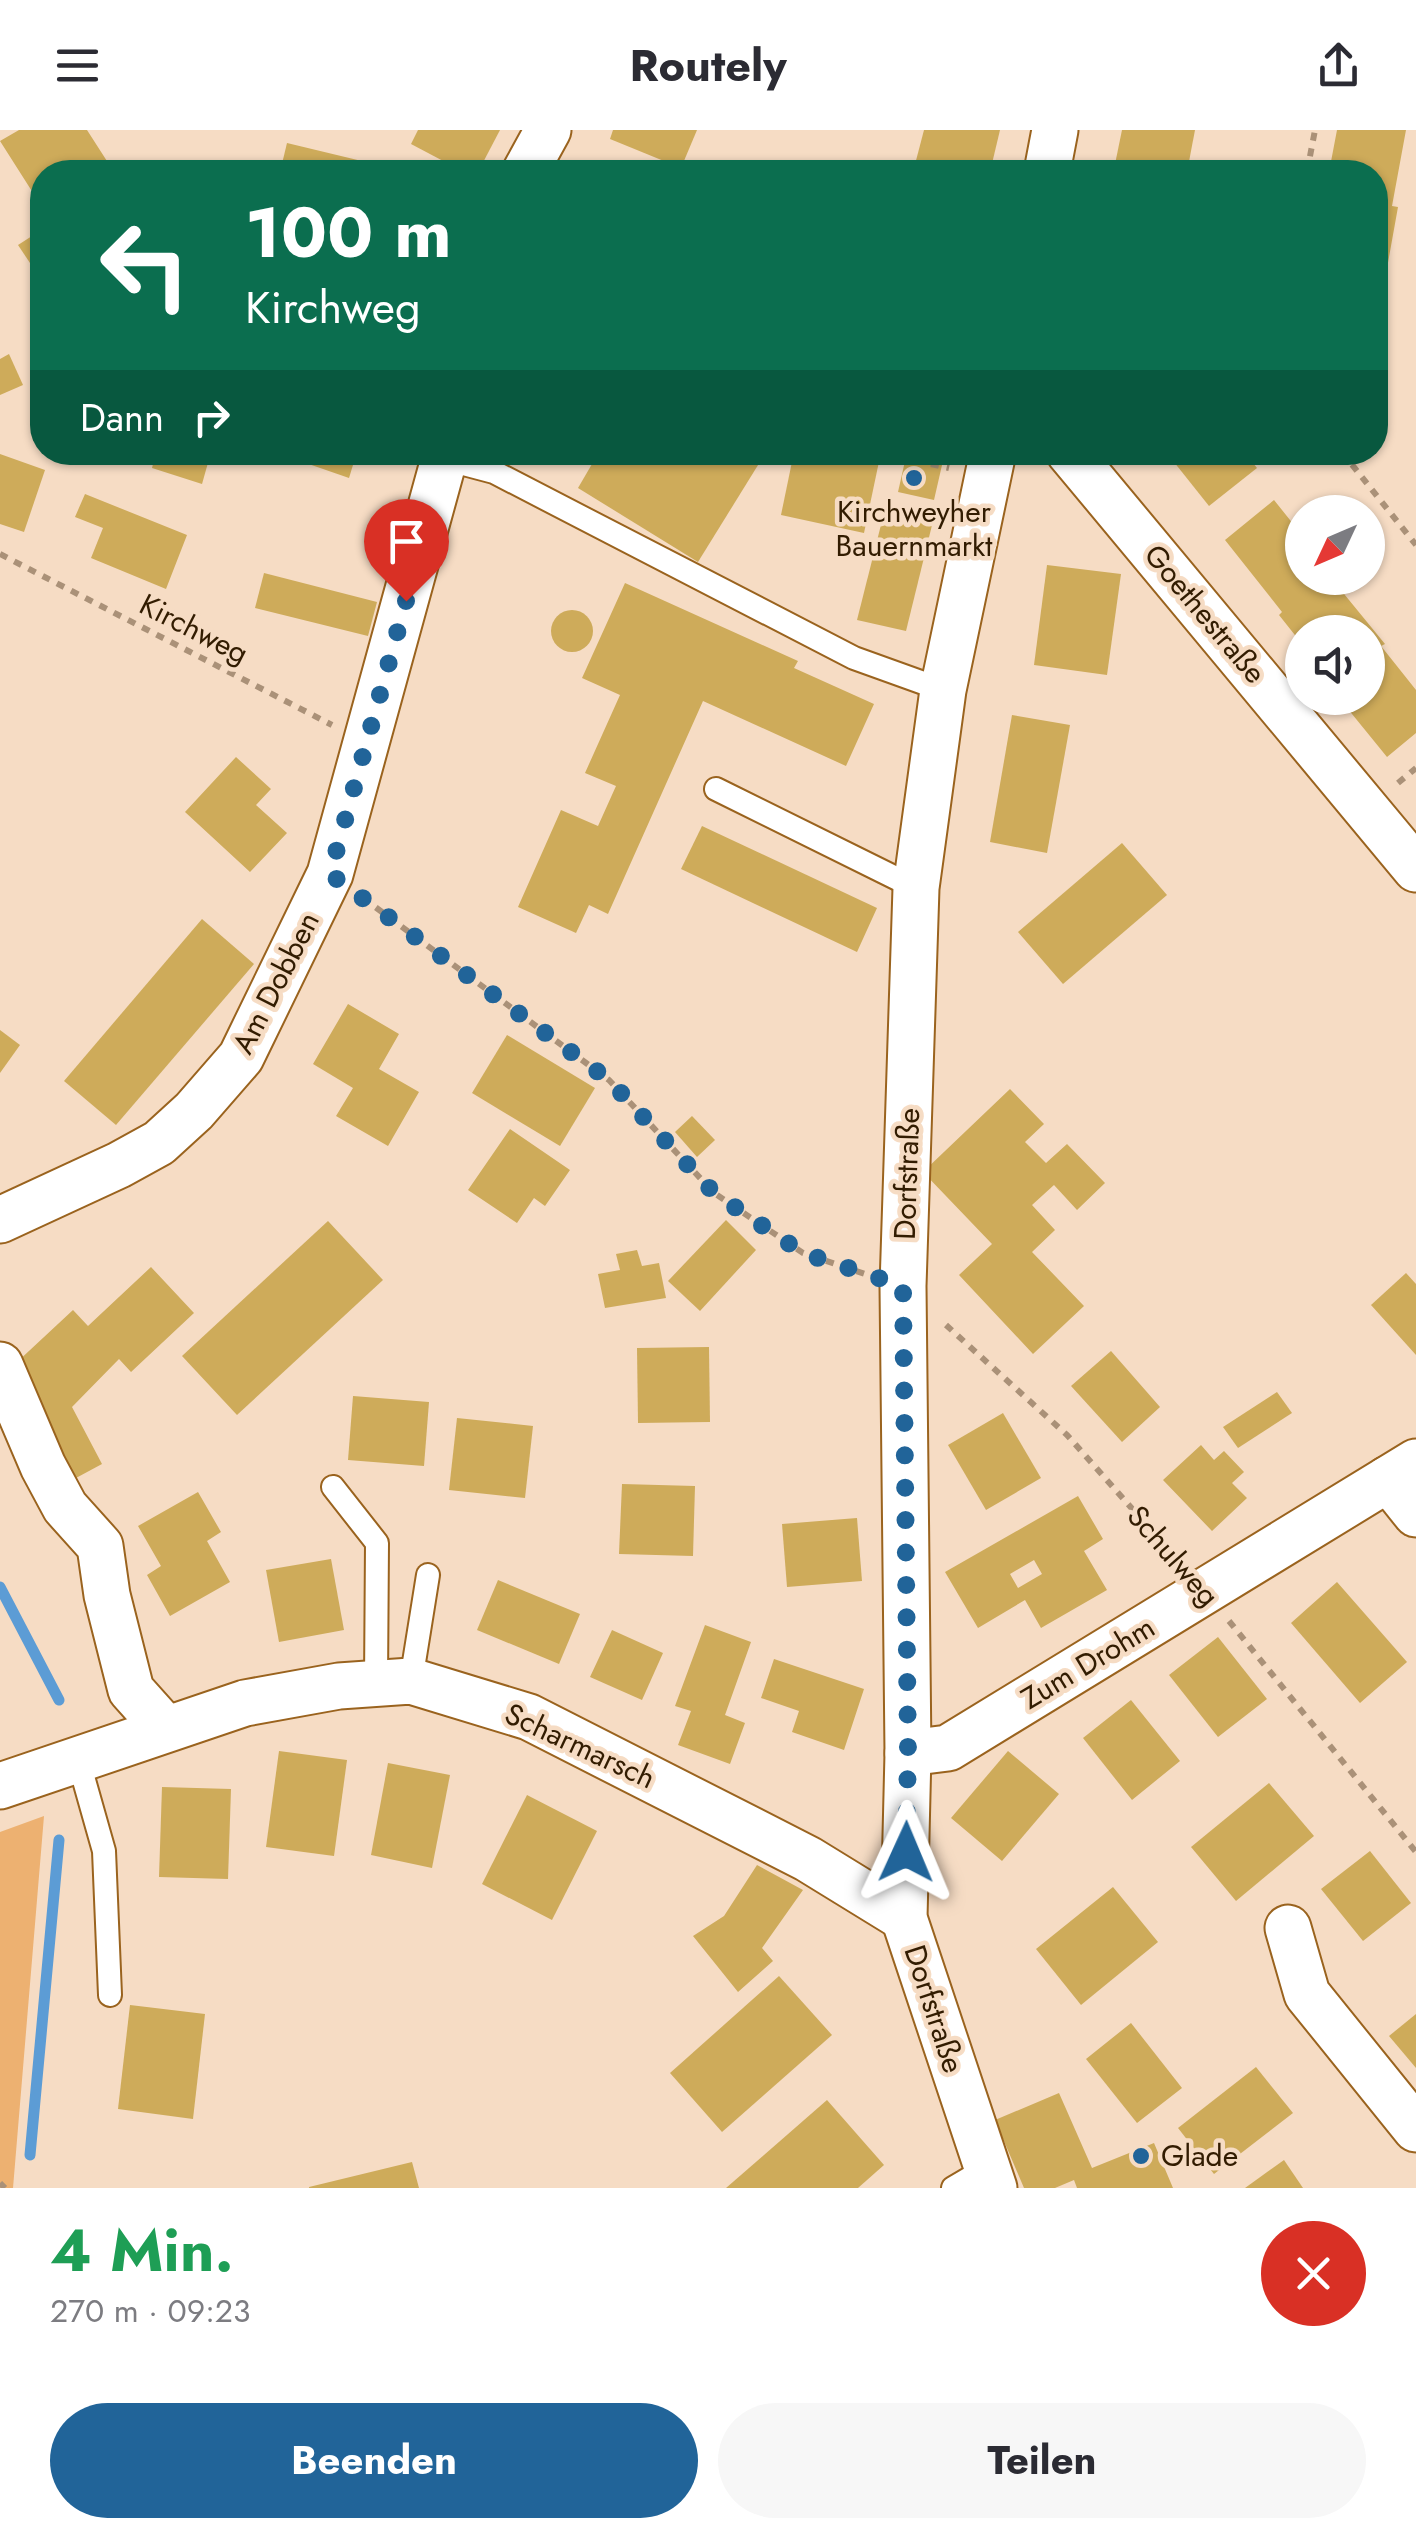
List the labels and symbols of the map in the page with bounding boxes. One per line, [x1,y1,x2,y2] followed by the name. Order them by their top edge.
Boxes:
[903,467,925,489] marker: Kirchweyher Bauernmarkt
[836,490,993,567] place label: Kirchweyher Bauernmarkt
[1285,495,1385,595] north arrow
[364,499,449,602] pin
[1134,535,1276,693] street label: Goethestraße
[132,583,256,674] street label: Kirchweg
[221,904,330,1061] street label: Am Dobben
[883,1107,930,1241] street label: Dorfstraße
[1117,1496,1230,1616] street label: Schulweg
[1013,1606,1163,1719] street label: Zum Drohm
[498,1692,663,1799] street label: Scharmarsch
[854,1800,958,1904] position arrow
[894,1939,975,2078] street label: Dorfstraße
[1161,2134,1238,2177] place label: Glade
[1130,2145,1152,2167] marker: Glade

